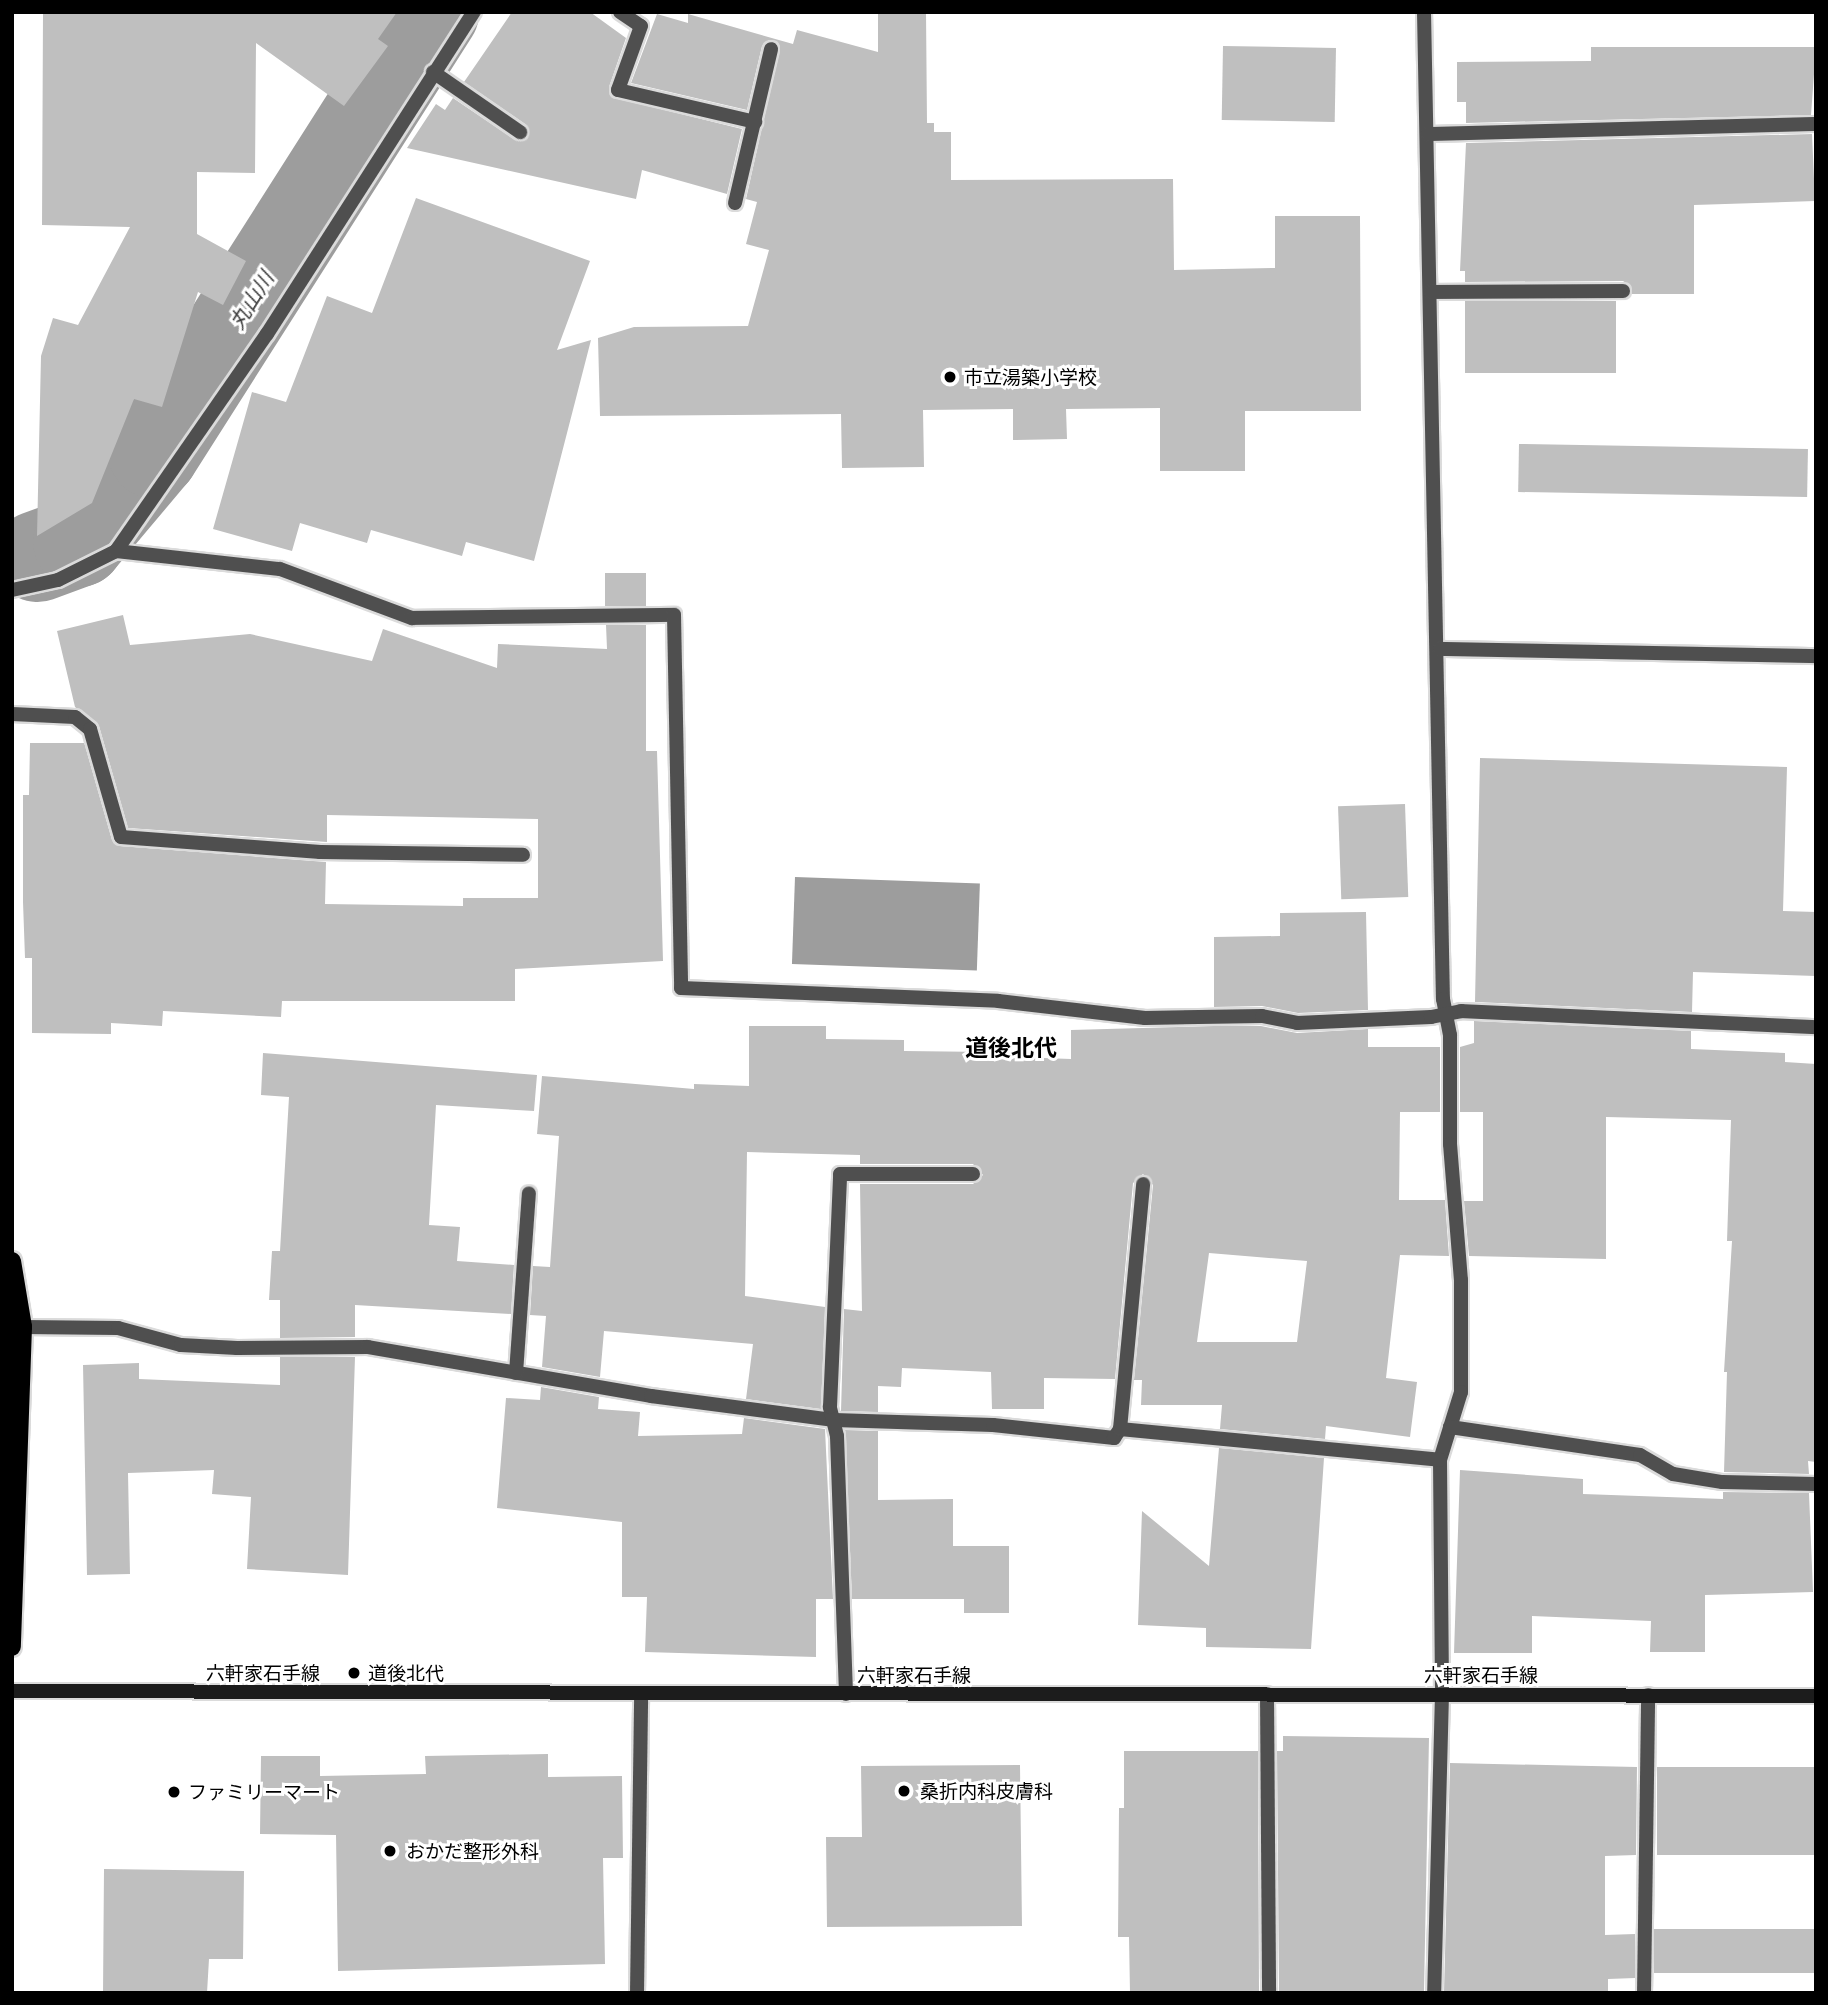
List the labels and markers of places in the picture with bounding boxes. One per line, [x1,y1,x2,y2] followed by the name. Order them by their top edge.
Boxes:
[964,366,1097,388] place label: 市立湯築小学校
[942,369,958,385] marker: 市立湯築小学校
[368,1662,444,1684] place label: 道後北代
[346,1665,362,1681] marker: 道後北代
[920,1780,1053,1802] place label: 桑折内科皮膚科
[188,1781,340,1803] place label: ファミリーマート
[894,1781,914,1801] marker: 桑折内科皮膚科
[166,1784,182,1800] marker: ファミリーマート
[406,1840,539,1862] place label: おかだ整形外科
[380,1841,400,1861] marker: おかだ整形外科

